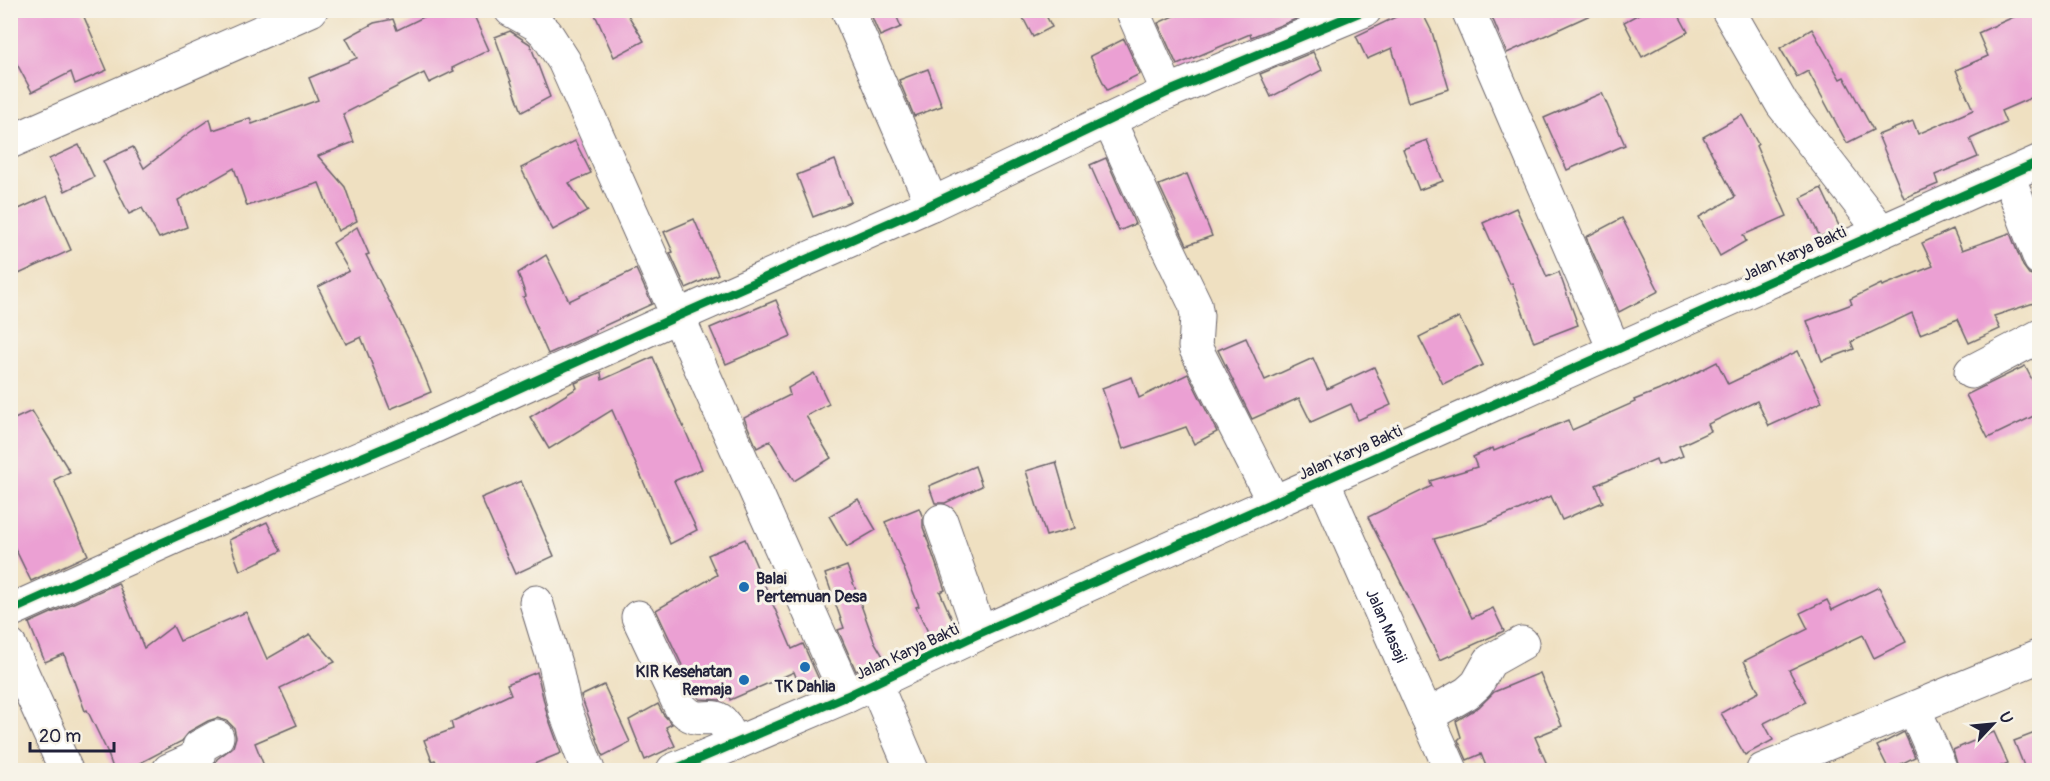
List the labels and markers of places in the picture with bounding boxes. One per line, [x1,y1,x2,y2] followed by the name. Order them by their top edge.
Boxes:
[756,569,867,607] place label: Balai Pertemuan Desa
[737,580,751,594] marker: Balai Pertemuan Desa
[798,660,812,674] marker: TK Dahlia
[636,662,733,700] place label: KIR Kesehatan Remaja
[737,673,751,687] marker: KIR Kesehatan Remaja
[773,677,836,697] place label: TK Dahlia

